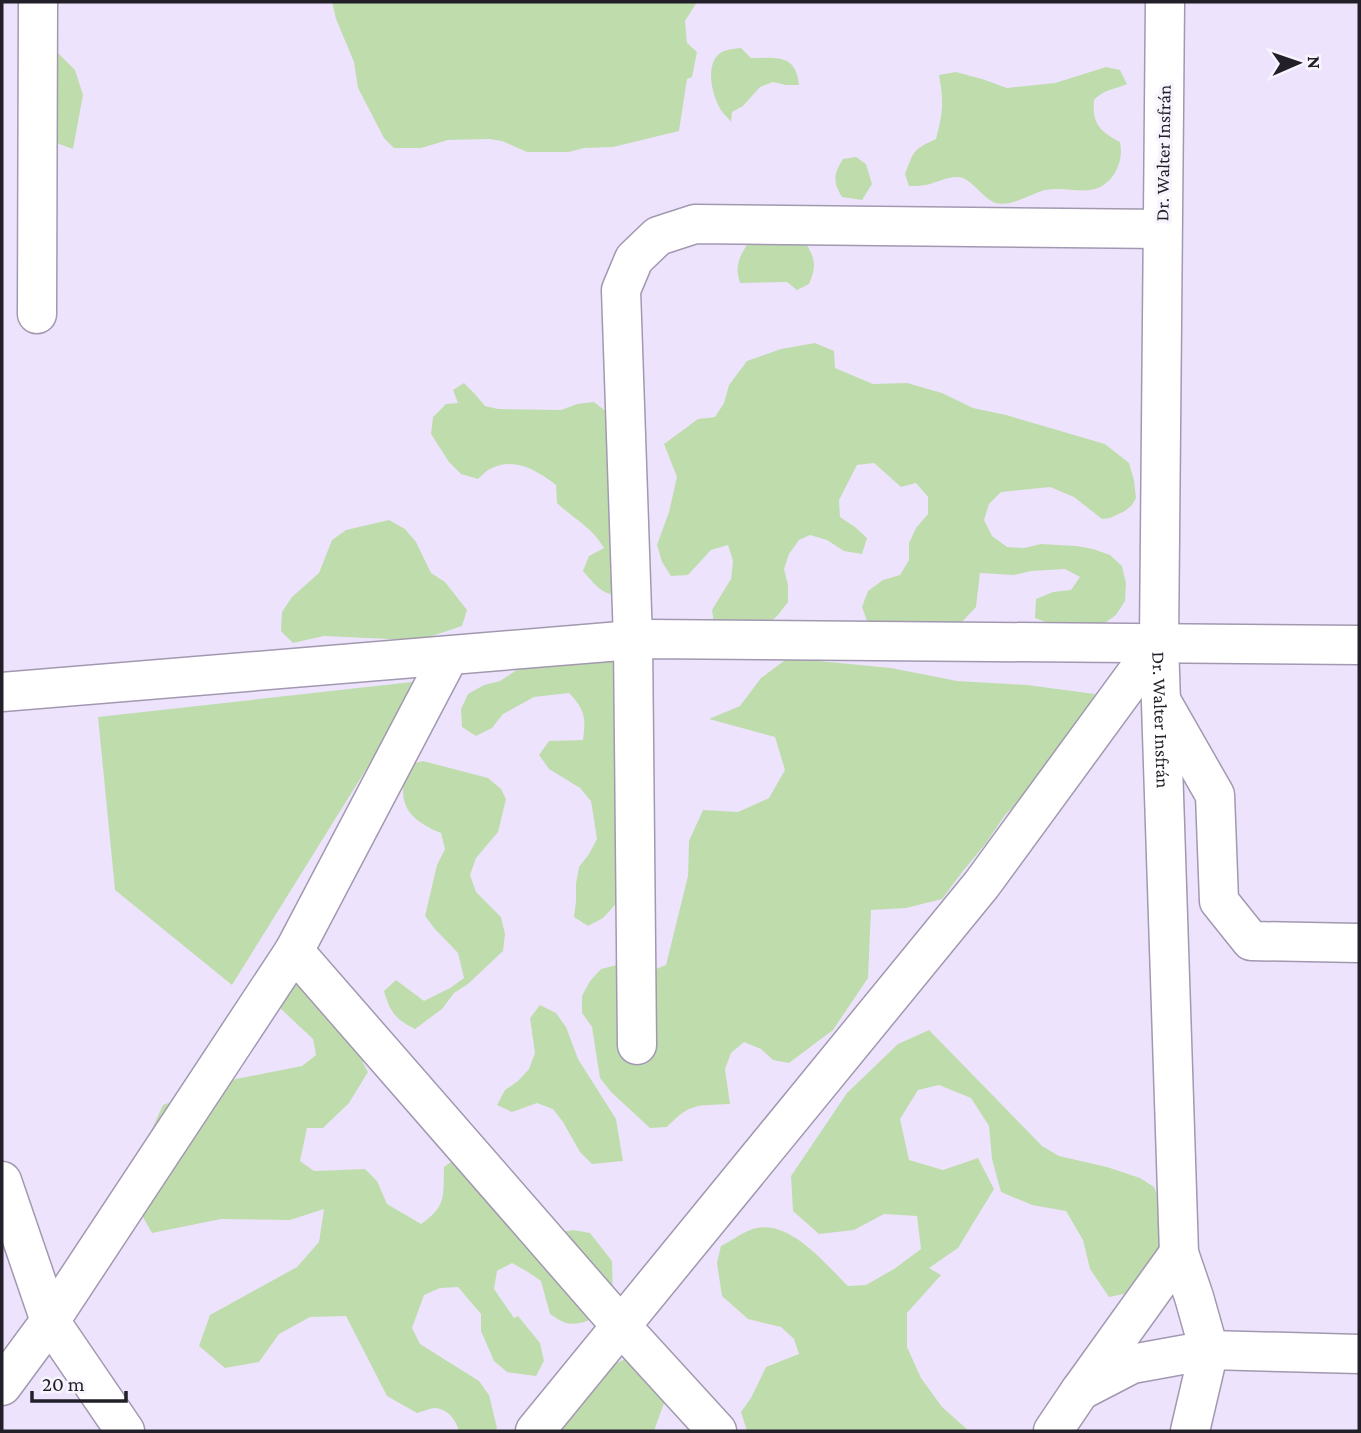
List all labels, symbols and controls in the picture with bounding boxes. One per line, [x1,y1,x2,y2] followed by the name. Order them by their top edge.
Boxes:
[1263,28,1333,98] north arrow
[1304,56,1325,69] text: N
[1151,85,1175,221] street label: Dr. Walter Insfrán
[1149,651,1174,789] street label: Dr. Walter Insfrán
[32,1360,126,1404] scale bar
[42,1372,85,1396] text: 20 m

